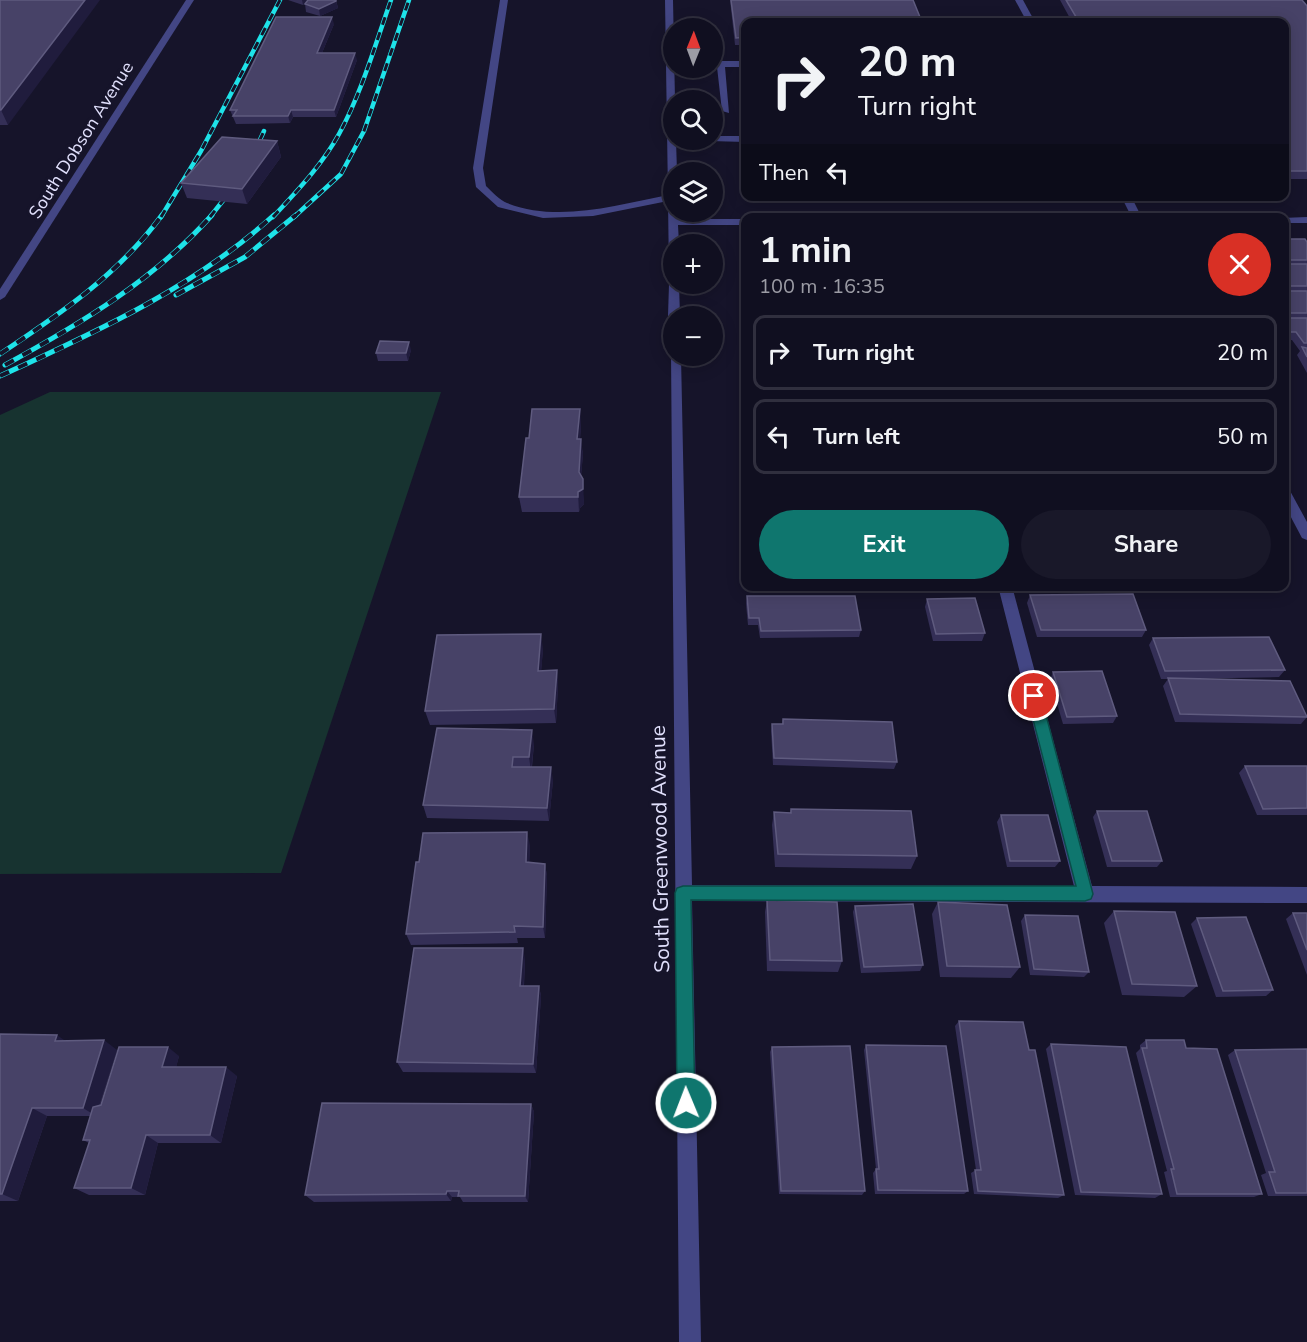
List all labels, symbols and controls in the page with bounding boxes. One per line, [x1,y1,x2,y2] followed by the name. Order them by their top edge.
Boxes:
[663,18,723,78] north arrow
[663,18,723,366] map controls
[858,34,957,91] text: 20 m
[759,42,837,120] icon: right
[23,57,139,223] street label: South Dobson Avenue
[858,88,976,125] text: Turn right
[663,90,723,150] button: search
[821,156,854,189] icon: left
[759,158,809,188] text: Then
[663,162,723,222] button: layers
[759,226,852,275] text: 1 min
[1208,233,1271,296] button: close
[663,234,723,294] button: +
[759,273,885,300] text: 100 m · 16:35
[663,306,723,366] button: −
[762,336,795,369] icon: right
[813,338,914,368] text: Turn right
[1217,338,1268,368] text: 20 m
[762,420,795,453] icon: left
[813,422,900,452] text: Turn left
[1217,422,1268,452] text: 50 m
[759,510,1009,579] button: Exit
[1021,510,1271,579] button: Share
[1008,670,1059,721] pin
[1017,679,1050,712] icon: arrive
[644,725,676,973] street label: South Greenwood Avenue
[654,1071,718,1135] position arrow

